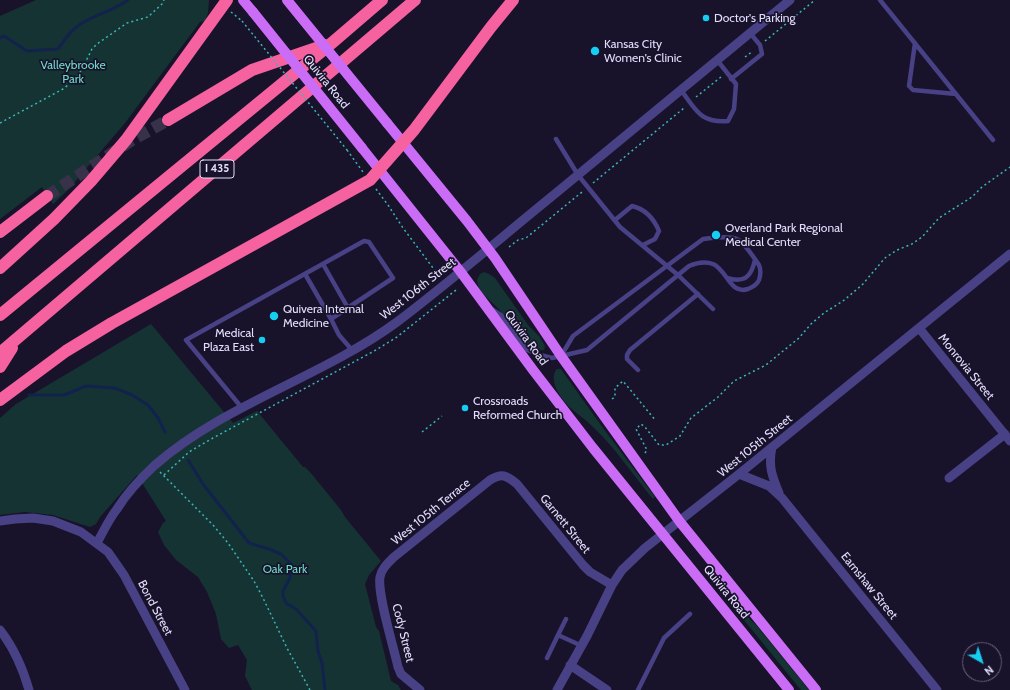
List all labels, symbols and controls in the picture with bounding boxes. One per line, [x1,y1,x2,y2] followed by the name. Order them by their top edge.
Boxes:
[714,11,796,25] place label: Doctor's Parking
[701,13,711,23] marker: Doctor's Parking
[604,37,682,65] place label: Kansas City Women's Clinic
[589,45,601,57] marker: Kansas City Women's Clinic
[300,52,352,112] street label: Quivira Road
[40,58,106,86] park label: Valleybrooke Park
[200,160,234,178] road number: I 435
[725,221,843,249] place label: Overland Park Regional Medical Center
[710,229,722,241] marker: Overland Park Regional Medical Center
[377,255,459,323] street label: West 106th Street
[283,302,364,330] place label: Quivera Internal Medicine
[501,308,551,368] street label: Quivira Road
[268,310,280,322] marker: Quivera Internal Medicine
[203,326,254,354] place label: Medical Plaza East
[935,331,997,403] street label: Monrovia Street
[257,335,267,345] marker: Medical Plaza East
[473,394,562,422] place label: Crossroads Reformed Church
[460,403,470,413] marker: Crossroads Reformed Church
[715,412,795,480] street label: West 105th Street
[389,476,473,548] street label: West 105th Terrace
[537,491,593,557] street label: Garnett Street
[838,550,900,622] street label: Earnshaw Street
[263,562,307,576] park label: Oak Park
[700,562,752,622] street label: Quivira Road
[134,578,176,638] street label: Bond Street
[389,602,417,664] street label: Cody Street
[962,642,1002,682] north arrow
[981,663,996,678] text: N

